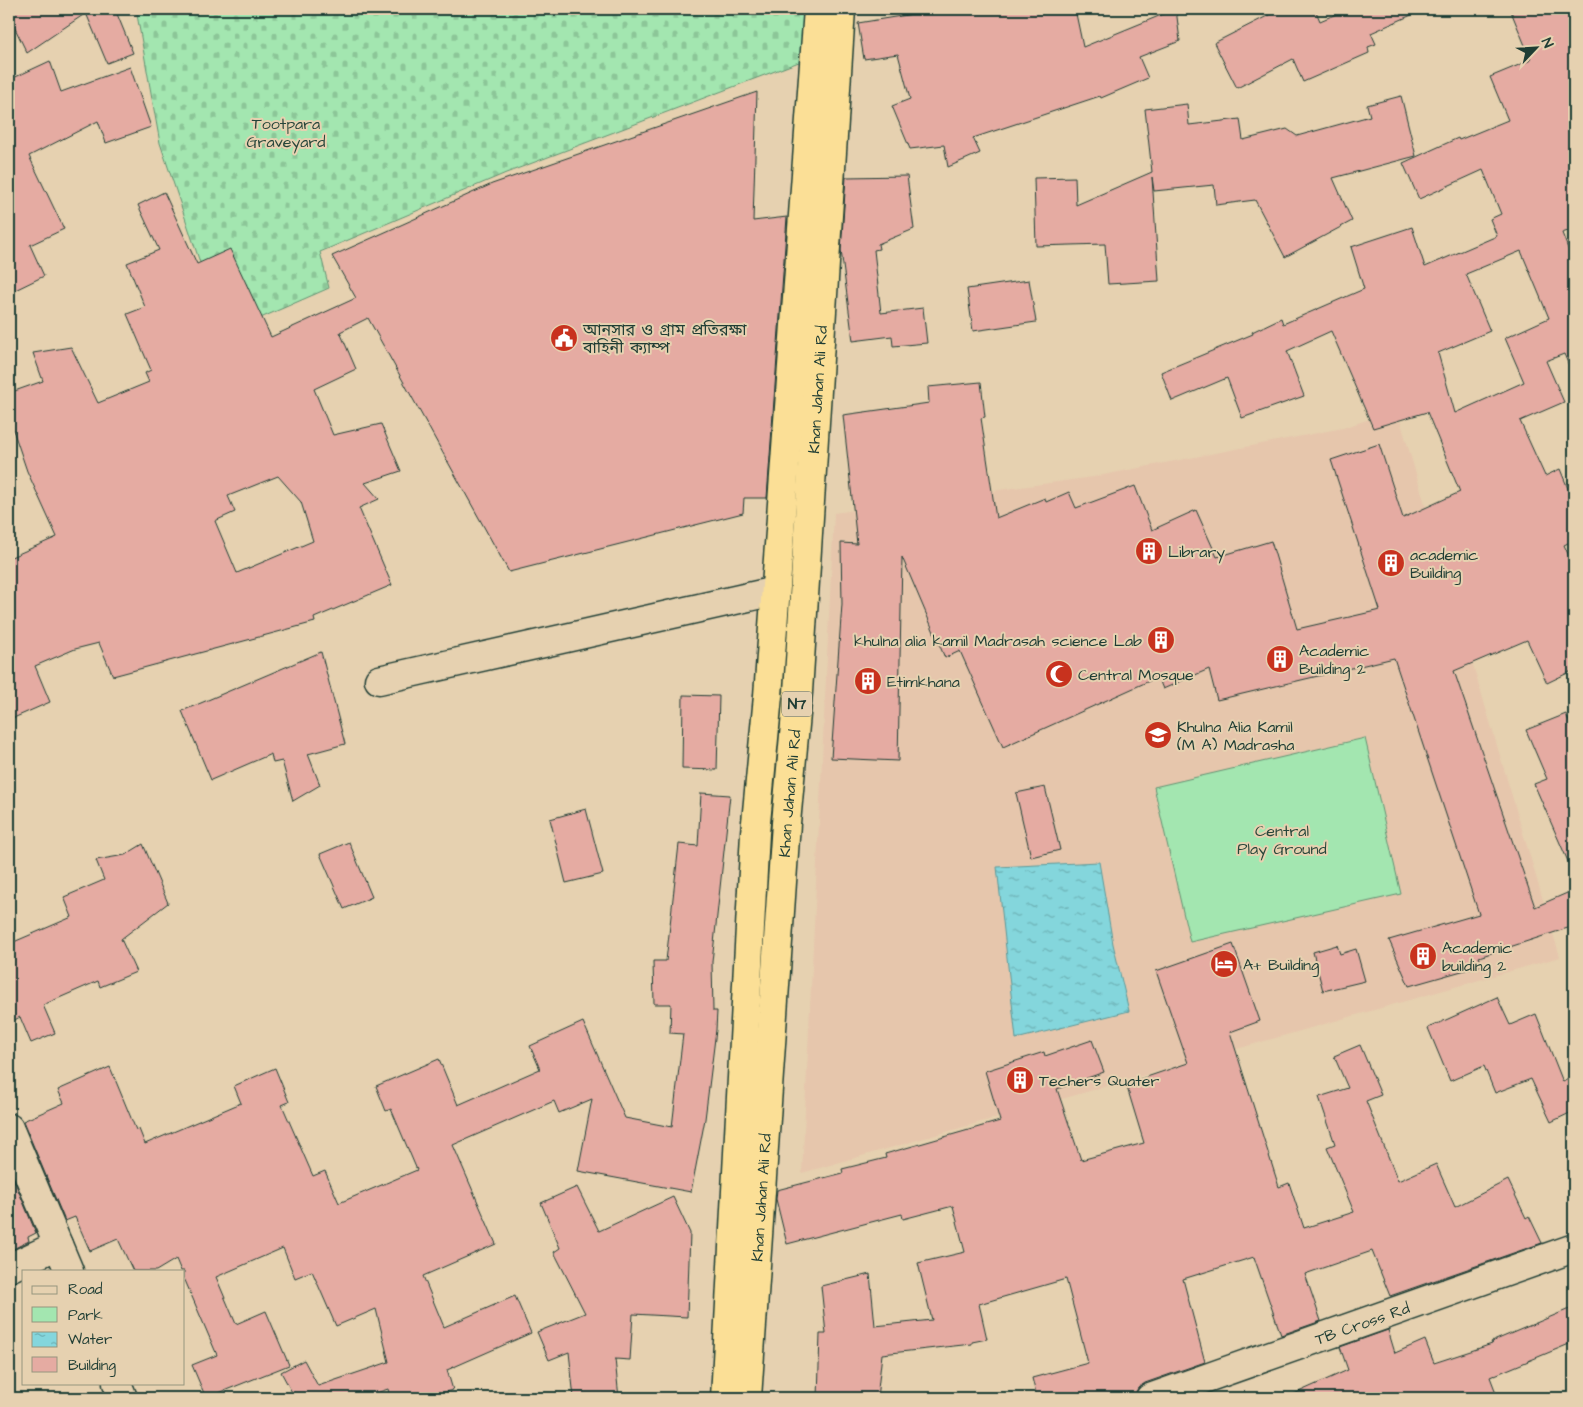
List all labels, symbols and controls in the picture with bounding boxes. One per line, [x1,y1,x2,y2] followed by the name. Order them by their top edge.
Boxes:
[1510,22,1560,72] north arrow
[1536,35,1558,51] text: N
[247,113,325,154] park label: Tootpara Graveyard
[582,319,747,359] place label: আনসার ও গ্রাম প্রতিরক্ষা বাহিনী ক্যাম্প
[549,323,579,353] public building icon: আনসার ও গ্রাম প্রতিরক্ষা বাহিনী ক্যাম্প
[803,325,833,454] street label: Khan Jahan Ali Rd
[1134,536,1164,566] building icon: Library
[1168,541,1225,564] place label: Library
[1410,544,1478,585] place label: academic Building
[1376,548,1406,578] building icon: academic Building
[1146,625,1176,655] building icon: khulna alia kamil Madrasah science Lab
[854,630,1142,652] place label: khulna alia kamil Madrasah science Lab
[1299,640,1369,681] place label: Academic Building 2
[1265,644,1295,674] building icon: Academic Building 2
[1044,659,1074,689] mosque icon: Central Mosque
[1078,664,1194,686] place label: Central Mosque
[853,666,883,696] building icon: Etimkhana
[887,671,960,693] place label: Etimkhana
[782,692,812,716] road number: N7
[1177,716,1294,756] place label: Khulna Alia Kamil (M A) Madrasha
[1143,720,1173,750] school or university icon: Khulna Alia Kamil (M A) Madrasha
[774,729,807,858] street label: Khan Jahan Ali Rd
[1237,820,1327,861] park label: Central Play Ground
[1442,937,1512,978] place label: Academic building 2
[1408,941,1438,971] building icon: Academic building 2
[1209,949,1239,979] hotel icon: A+ Building
[1243,954,1319,977] place label: A+ Building
[1005,1065,1035,1095] building icon: Techers Quater
[1039,1070,1159,1092] place label: Techers Quater
[746,1133,777,1262] street label: Khan Jahan Ali Rd
[22,1270,185,1384] legend
[68,1279,103,1300] text: Road
[1312,1297,1413,1351] street label: TB Cross Rd
[68,1305,103,1326] text: Park
[68,1329,112,1350] text: Water
[68,1355,116,1377] text: Building

